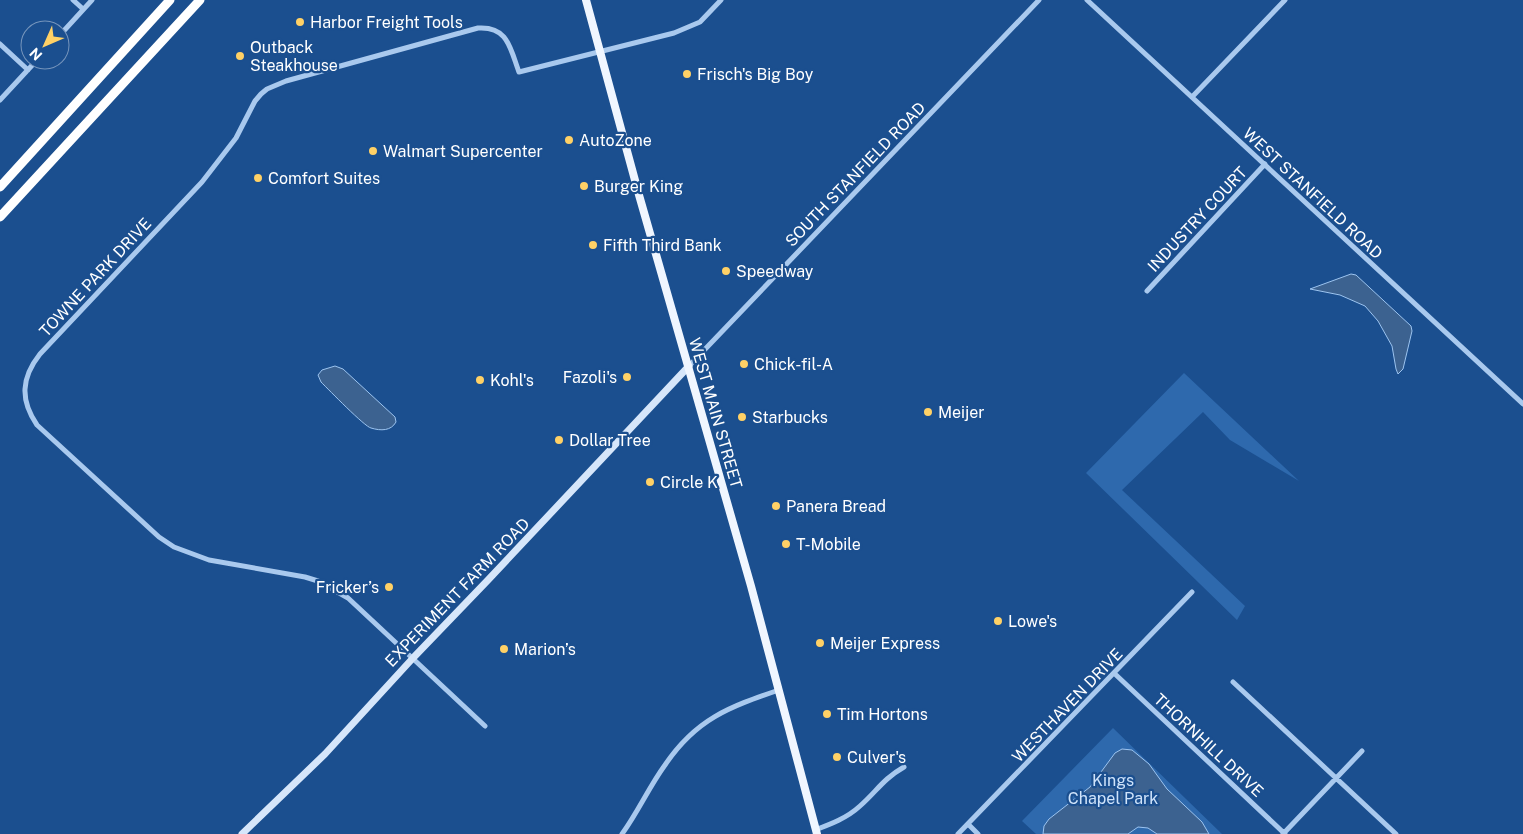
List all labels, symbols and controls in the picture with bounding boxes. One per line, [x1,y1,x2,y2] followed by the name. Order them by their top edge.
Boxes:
[310,13,463,32] place label: Harbor Freight Tools
[294,16,306,28] marker: Harbor Freight Tools
[20,20,70,70] north arrow
[250,38,338,75] place label: Outback Steakhouse
[26,45,45,64] text: N
[234,50,246,62] marker: Outback Steakhouse
[697,65,814,84] place label: Frisch's Big Boy
[681,68,693,80] marker: Frisch's Big Boy
[781,98,929,251] street label: SOUTH STANFIELD ROAD
[1239,124,1386,263] street label: WEST STANFIELD ROAD
[579,131,652,150] place label: AutoZone
[563,134,575,146] marker: AutoZone
[383,142,543,161] place label: Walmart Supercenter
[367,145,379,157] marker: Walmart Supercenter
[1144,162,1251,276] street label: INDUSTRY COURT
[268,169,380,188] place label: Comfort Suites
[252,172,264,184] marker: Comfort Suites
[594,177,683,196] place label: Burger King
[578,180,590,192] marker: Burger King
[35,214,155,341] street label: TOWNE PARK DRIVE
[603,236,722,255] place label: Fifth Third Bank
[587,239,599,251] marker: Fifth Third Bank
[736,262,814,281] place label: Speedway
[720,265,732,277] marker: Speedway
[685,336,746,491] street label: WEST MAIN STREET
[754,355,833,374] place label: Chick-fil-A
[738,358,750,370] marker: Chick-fil-A
[563,368,617,387] place label: Fazoli's
[490,371,534,390] place label: Kohl's
[621,371,633,383] marker: Fazoli's
[474,374,486,386] marker: Kohl's
[938,403,985,422] place label: Meijer
[922,406,934,418] marker: Meijer
[752,408,828,427] place label: Starbucks
[736,411,748,423] marker: Starbucks
[569,431,651,450] place label: Dollar Tree
[553,434,565,446] marker: Dollar Tree
[660,473,718,492] place label: Circle K
[644,476,656,488] marker: Circle K
[786,497,886,516] place label: Panera Bread
[770,500,782,512] marker: Panera Bread
[381,514,533,671] street label: EXPERIMENT FARM ROAD
[796,535,861,554] place label: T-Mobile
[780,538,792,550] marker: T-Mobile
[316,578,379,597] place label: Fricker’s
[383,581,395,593] marker: Fricker’s
[1008,612,1057,631] place label: Lowe's
[992,615,1004,627] marker: Lowe's
[830,634,940,653] place label: Meijer Express
[814,637,826,649] marker: Meijer Express
[514,640,576,659] place label: Marion’s
[498,643,510,655] marker: Marion’s
[1008,644,1127,766] street label: WESTHAVEN DRIVE
[1150,690,1267,801] street label: THORNHILL DRIVE
[837,705,928,724] place label: Tim Hortons
[821,708,833,720] marker: Tim Hortons
[847,748,906,767] place label: Culver's
[831,751,843,763] marker: Culver's
[1068,771,1158,808] park label: Kings Chapel Park

